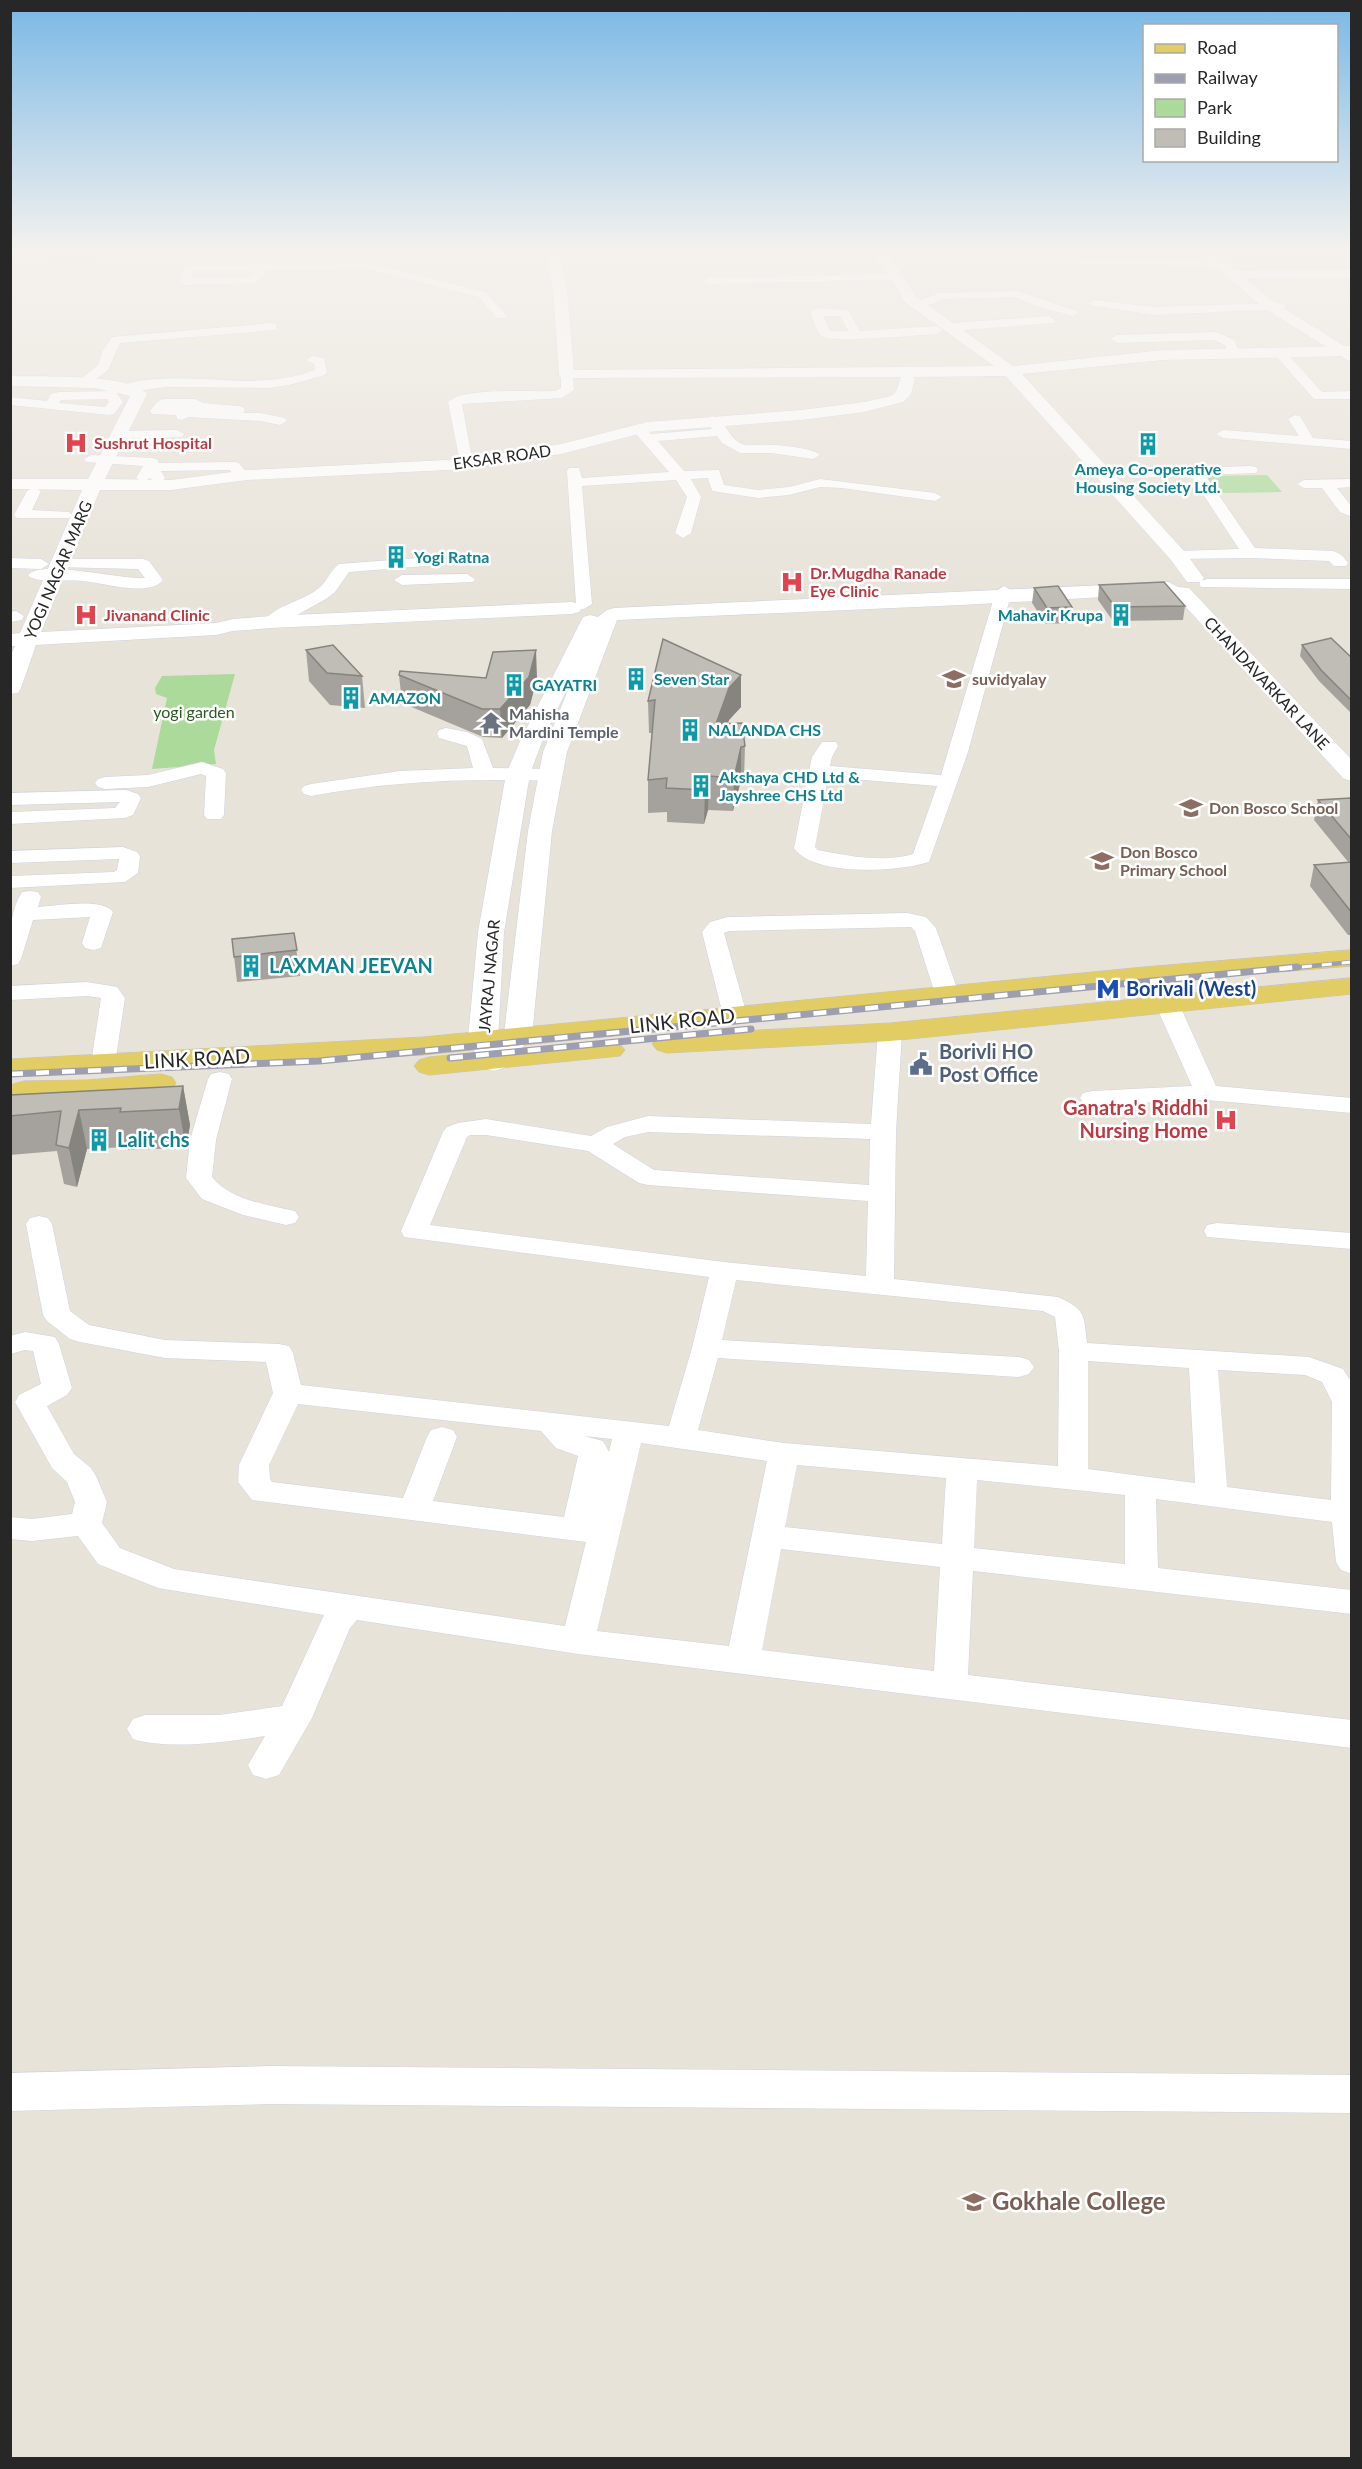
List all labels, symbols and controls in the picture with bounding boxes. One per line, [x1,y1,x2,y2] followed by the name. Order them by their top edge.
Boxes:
[1143,24,1338,162] legend
[1197,36,1237,58] text: Road
[1197,66,1258,88] text: Railway
[1197,96,1233,118] text: Park
[1197,126,1261,148] text: Building
[63,430,89,456] hospital icon: Sushrut Hospital
[1135,431,1161,457] building icon: Ameya Co-operative Housing Society Ltd.
[94,433,212,452] place label: Sushrut Hospital
[452,440,552,473] street label: EKSAR ROAD
[1074,459,1222,496] place label: Ameya Co-operative Housing Society Ltd.
[20,498,95,642] street label: YOGI NAGAR MARG
[383,544,409,570] building icon: Yogi Ratna
[413,547,489,566] place label: Yogi Ratna
[810,563,947,600] place label: Dr.Mugdha Ranade Eye Clinic
[779,569,805,595] hospital icon: Dr.Mugdha Ranade Eye Clinic
[73,602,99,628] hospital icon: Jivanand Clinic
[1108,602,1134,628] building icon: Mahavir Krupa
[104,605,210,624] place label: Jivanand Clinic
[998,605,1103,624] place label: Mahavir Krupa
[1201,612,1334,753] street label: CHANDAVARKAR LANE
[623,666,649,692] building icon: Seven Star
[941,666,967,692] school or university icon: suvidyalay
[654,669,729,688] place label: Seven Star
[972,669,1047,688] place label: suvidyalay
[501,672,527,698] building icon: GAYATRI
[532,675,597,694] place label: GAYATRI
[338,685,364,711] building icon: AMAZON
[368,688,441,707] place label: AMAZON
[153,702,235,721] park label: yogi garden
[509,704,619,741] place label: Mahisha Mardini Temple
[478,710,504,736] temple icon: Mahisha Mardini Temple
[677,717,703,743] building icon: NALANDA CHS
[708,720,821,739] place label: NALANDA CHS
[718,767,860,804] place label: Akshaya CHD Ltd & Jayshree CHS Ltd
[688,773,714,799] building icon: Akshaya CHD Ltd & Jayshree CHS Ltd
[1178,795,1204,821] school or university icon: Don Bosco School
[1209,798,1338,817] place label: Don Bosco School
[1120,842,1227,879] place label: Don Bosco Primary School
[1089,848,1115,874] school or university icon: Don Bosco Primary School
[474,919,503,1033] street label: JAYRAJ NAGAR
[238,953,264,979] building icon: LAXMAN JEEVAN
[269,953,433,977] place label: LAXMAN JEEVAN
[1095,976,1121,1002] metro station icon: Borivali (West)
[1126,976,1256,1000] place label: Borivali (West)
[628,1003,736,1037] street label: LINK ROAD
[939,1039,1038,1086] place label: Borivli HO Post Office
[143,1043,251,1073] street label: LINK ROAD
[908,1051,934,1077] public building icon: Borivli HO Post Office
[1063,1095,1208,1142] place label: Ganatra's Riddhi Nursing Home
[1213,1107,1239,1133] hospital icon: Ganatra's Riddhi Nursing Home
[86,1127,112,1153] building icon: Lalit chs
[117,1127,190,1151] place label: Lalit chs
[992,2186,1166,2215] place label: Gokhale College
[961,2189,987,2215] school or university icon: Gokhale College

